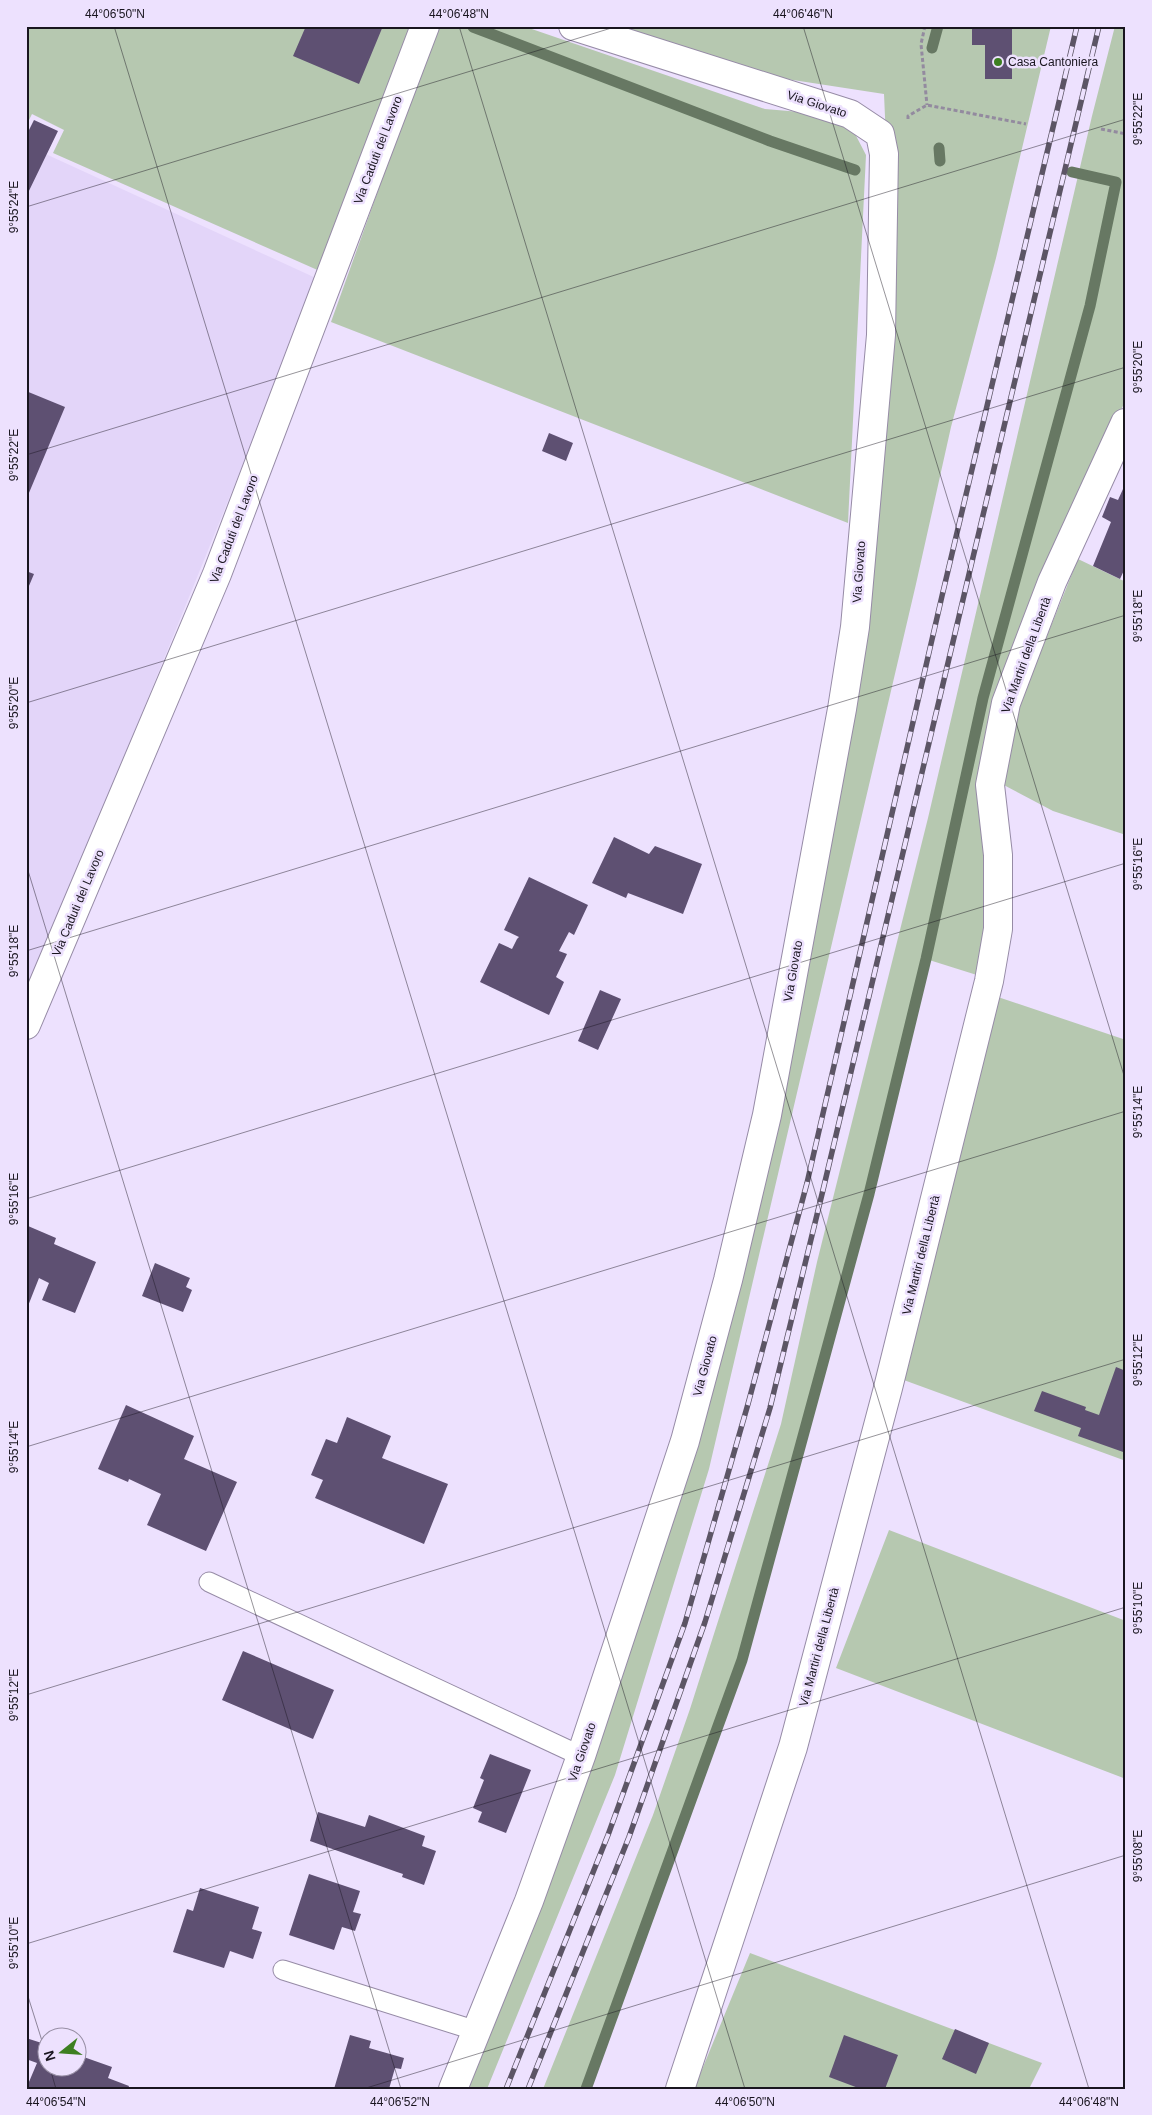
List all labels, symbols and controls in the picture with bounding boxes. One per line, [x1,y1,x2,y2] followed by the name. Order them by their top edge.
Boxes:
[85,7,145,21] text: 44°06'50"N
[429,7,489,21] text: 44°06'48"N
[773,7,833,21] text: 44°06'46"N
[1008,55,1098,69] place label: Casa Cantoniera
[992,56,1004,68] marker: Casa Cantoniera
[785,88,849,120] street label: Via Giovato
[1131,93,1145,145] text: 9°55'22"E
[351,94,405,206] street label: Via Caduti del Lavoro
[7,181,21,233] text: 9°55'24"E
[1131,341,1145,393] text: 9°55'20"E
[7,429,21,481] text: 9°55'22"E
[207,473,261,585] street label: Via Caduti del Lavoro
[850,540,868,603] street label: Via Giovato
[1131,590,1145,642] text: 9°55'18"E
[998,595,1054,715] street label: Via Martiri della Libertà
[7,677,21,729] text: 9°55'20"E
[1131,838,1145,890] text: 9°55'16"E
[49,847,107,958] street label: Via Caduti del Lavoro
[7,925,21,977] text: 9°55'18"E
[781,939,805,1003] street label: Via Giovato
[1131,1086,1145,1138] text: 9°55'14"E
[7,1173,21,1225] text: 9°55'16"E
[899,1194,943,1316] street label: Via Martiri della Libertà
[690,1334,720,1398] street label: Via Giovato
[1131,1334,1145,1386] text: 9°55'12"E
[7,1421,21,1473] text: 9°55'14"E
[1131,1582,1145,1634] text: 9°55'10"E
[796,1586,842,1708] street label: Via Martiri della Libertà
[7,1669,21,1721] text: 9°55'12"E
[565,1720,599,1784] street label: Via Giovato
[1131,1830,1145,1882] text: 9°55'08"E
[7,1917,21,1969] text: 9°55'10"E
[38,2028,88,2078] north arrow
[40,2049,59,2063] text: N
[26,2095,86,2109] text: 44°06'54"N
[370,2095,430,2109] text: 44°06'52"N
[715,2095,775,2109] text: 44°06'50"N
[1059,2095,1119,2109] text: 44°06'48"N

